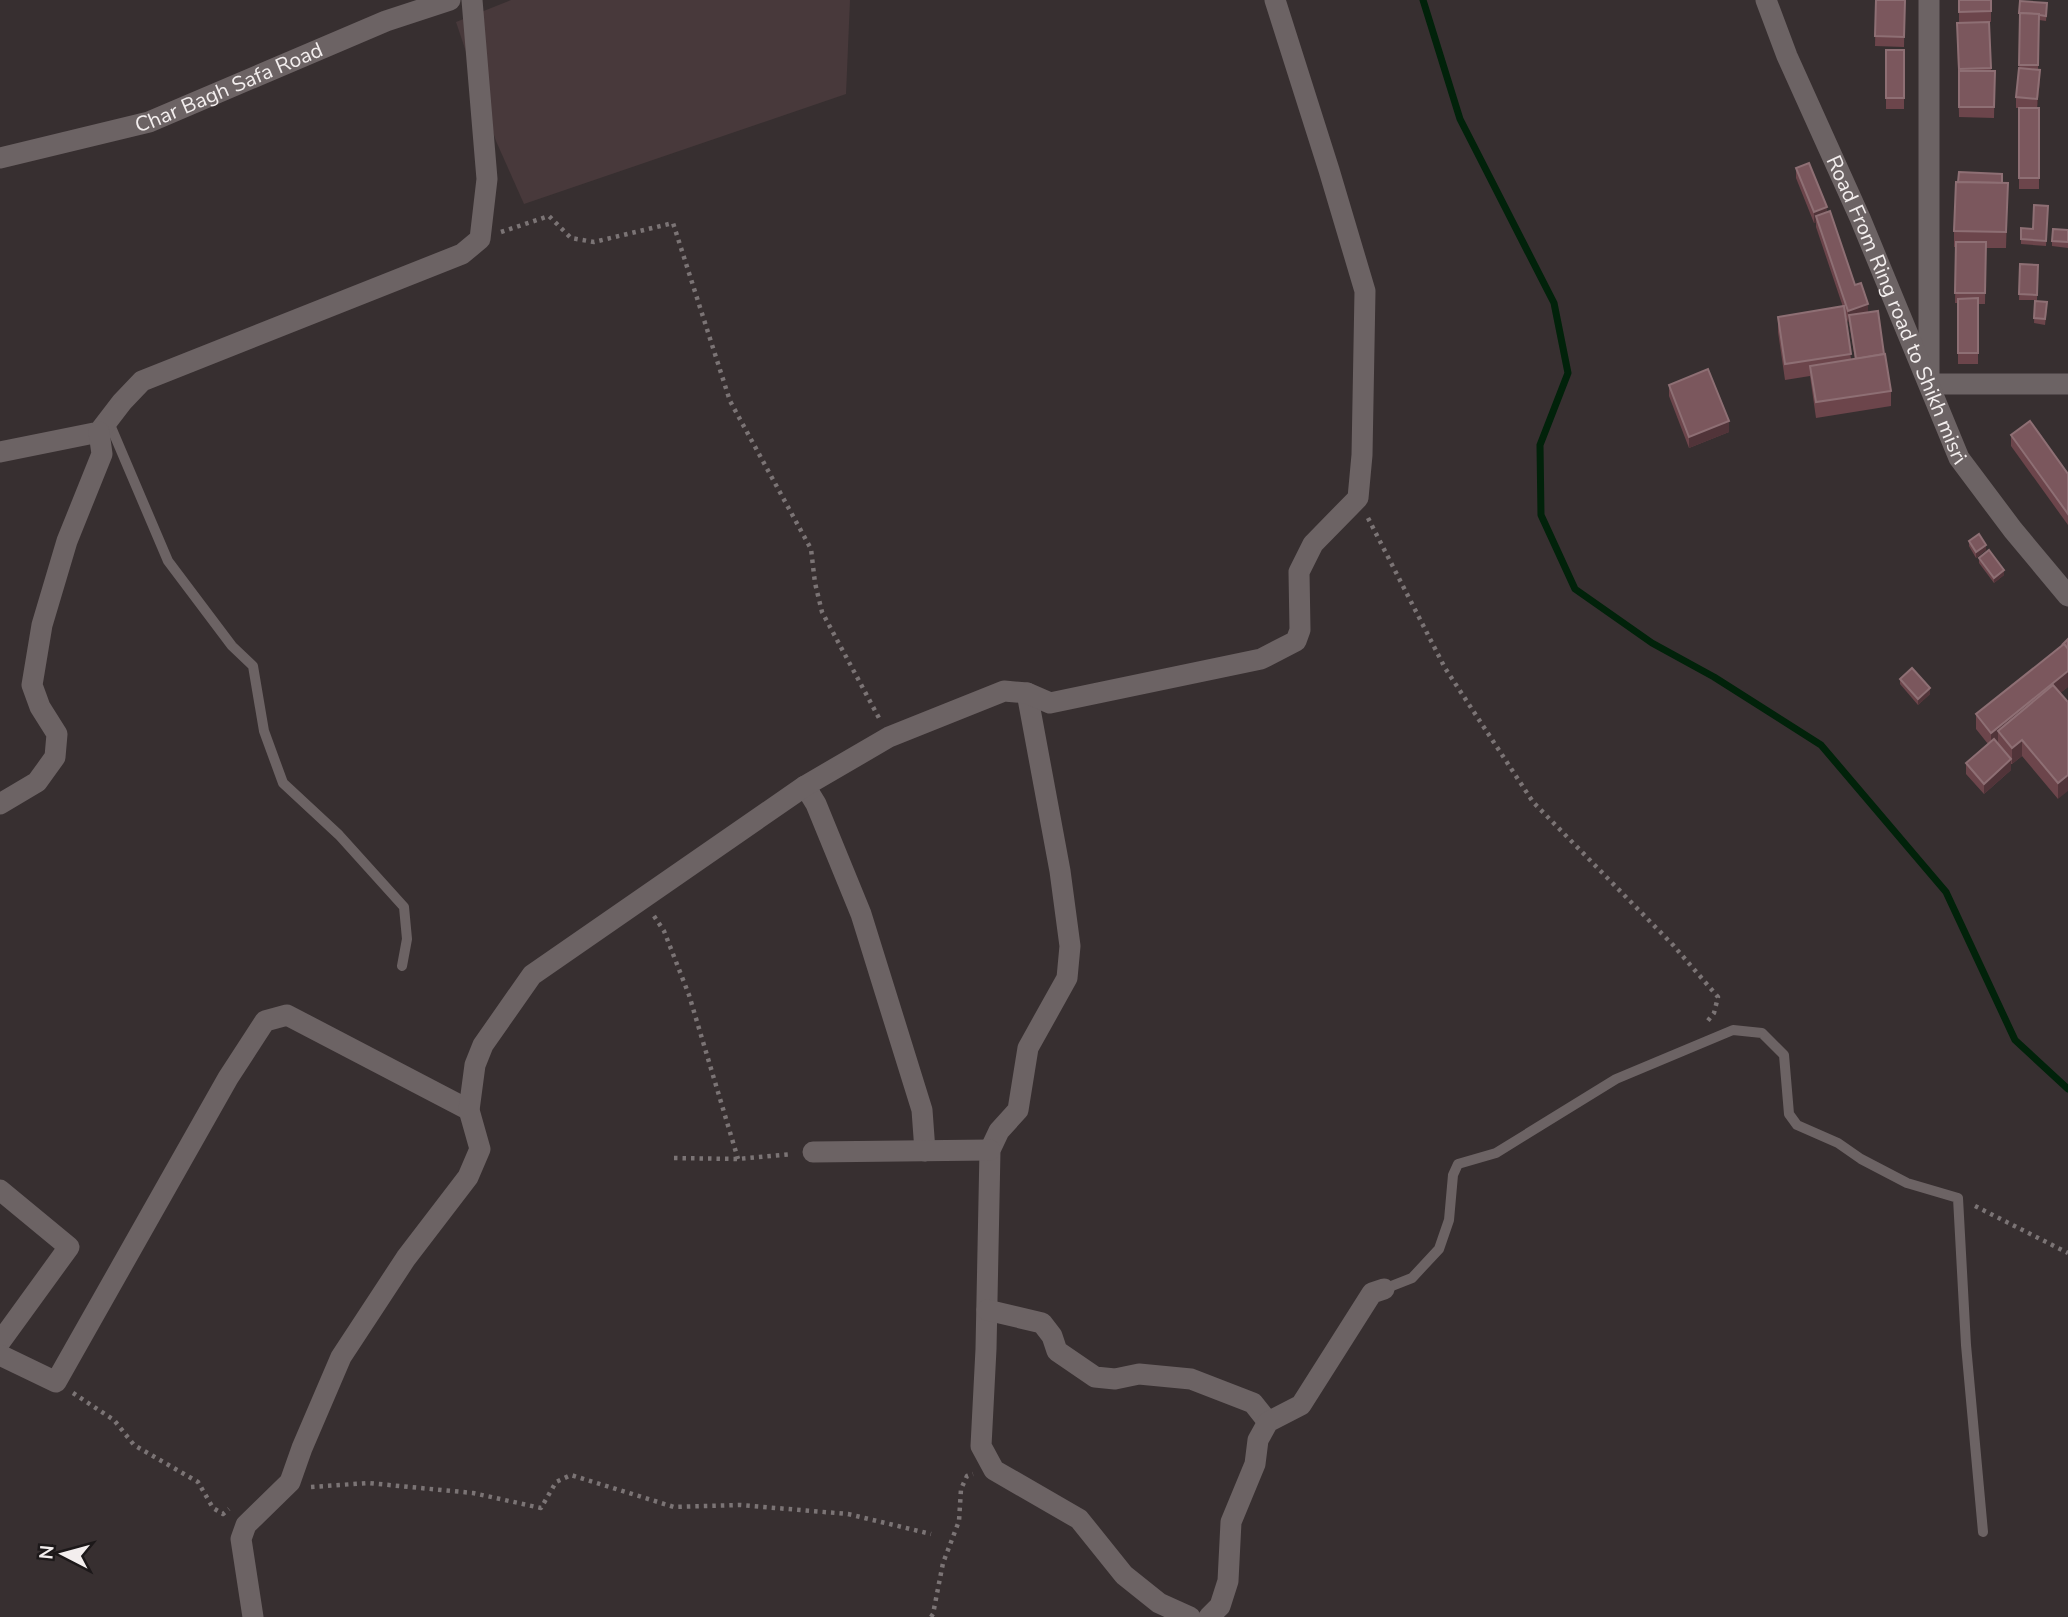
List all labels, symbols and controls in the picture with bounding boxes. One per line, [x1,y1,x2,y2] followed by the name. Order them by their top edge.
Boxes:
[132,36,327,139] street label: Char Bagh Safa Road
[1820,151,1973,470] street label: Road From Ring road to Shikh misri
[28,1519,98,1589] north arrow
[33,1544,61,1561] text: N

